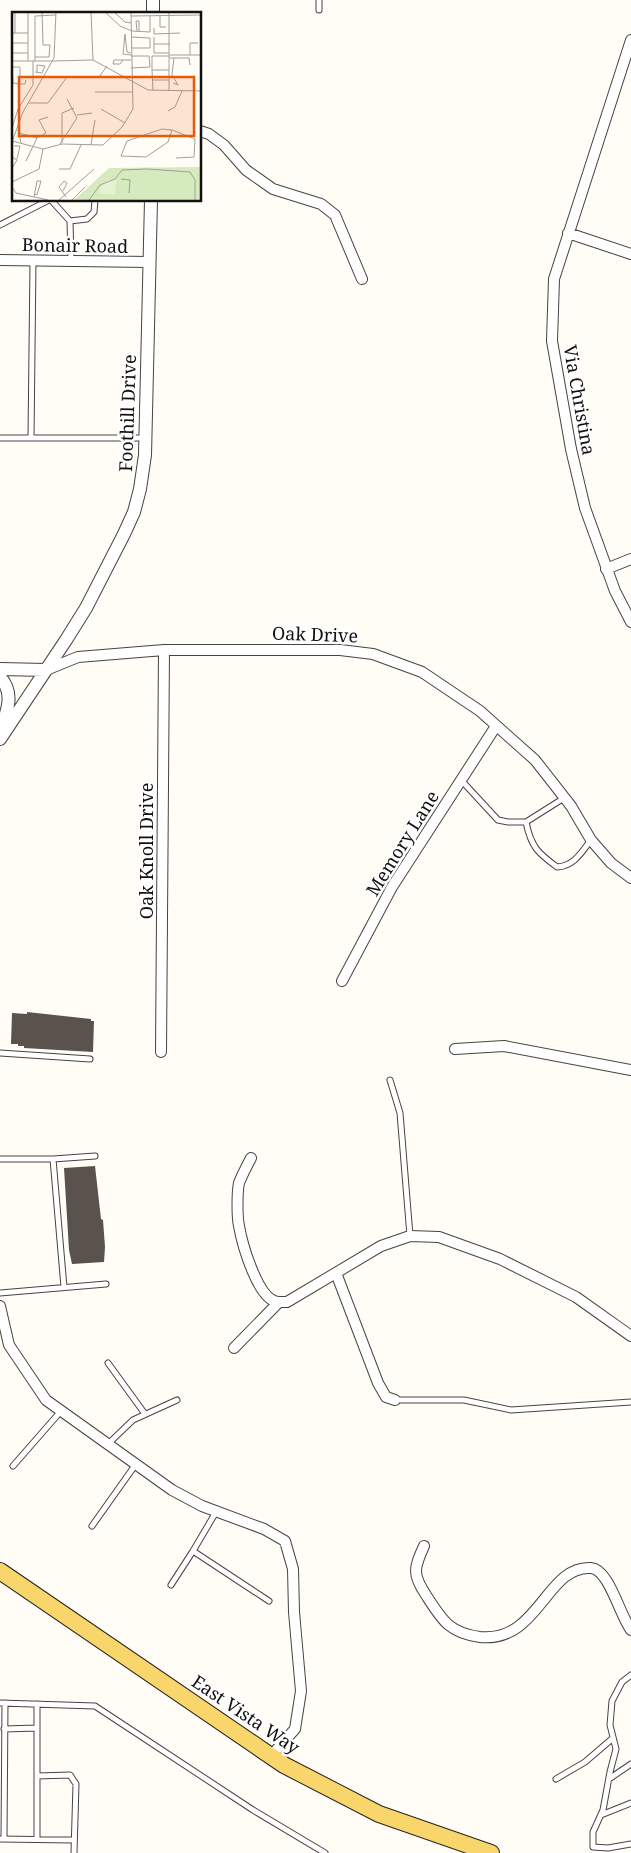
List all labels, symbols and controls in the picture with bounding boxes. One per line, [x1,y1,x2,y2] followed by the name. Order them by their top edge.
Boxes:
[12,12,201,201] inset map
[22,232,128,258] street label: Bonair Road
[559,343,601,457] street label: Via Christina
[113,354,141,472] street label: Foothill Drive
[272,621,358,647] street label: Oak Drive
[134,783,158,919] street label: Oak Knoll Drive
[360,786,444,900] street label: Memory Lane
[187,1669,305,1759] street label: East Vista Way

